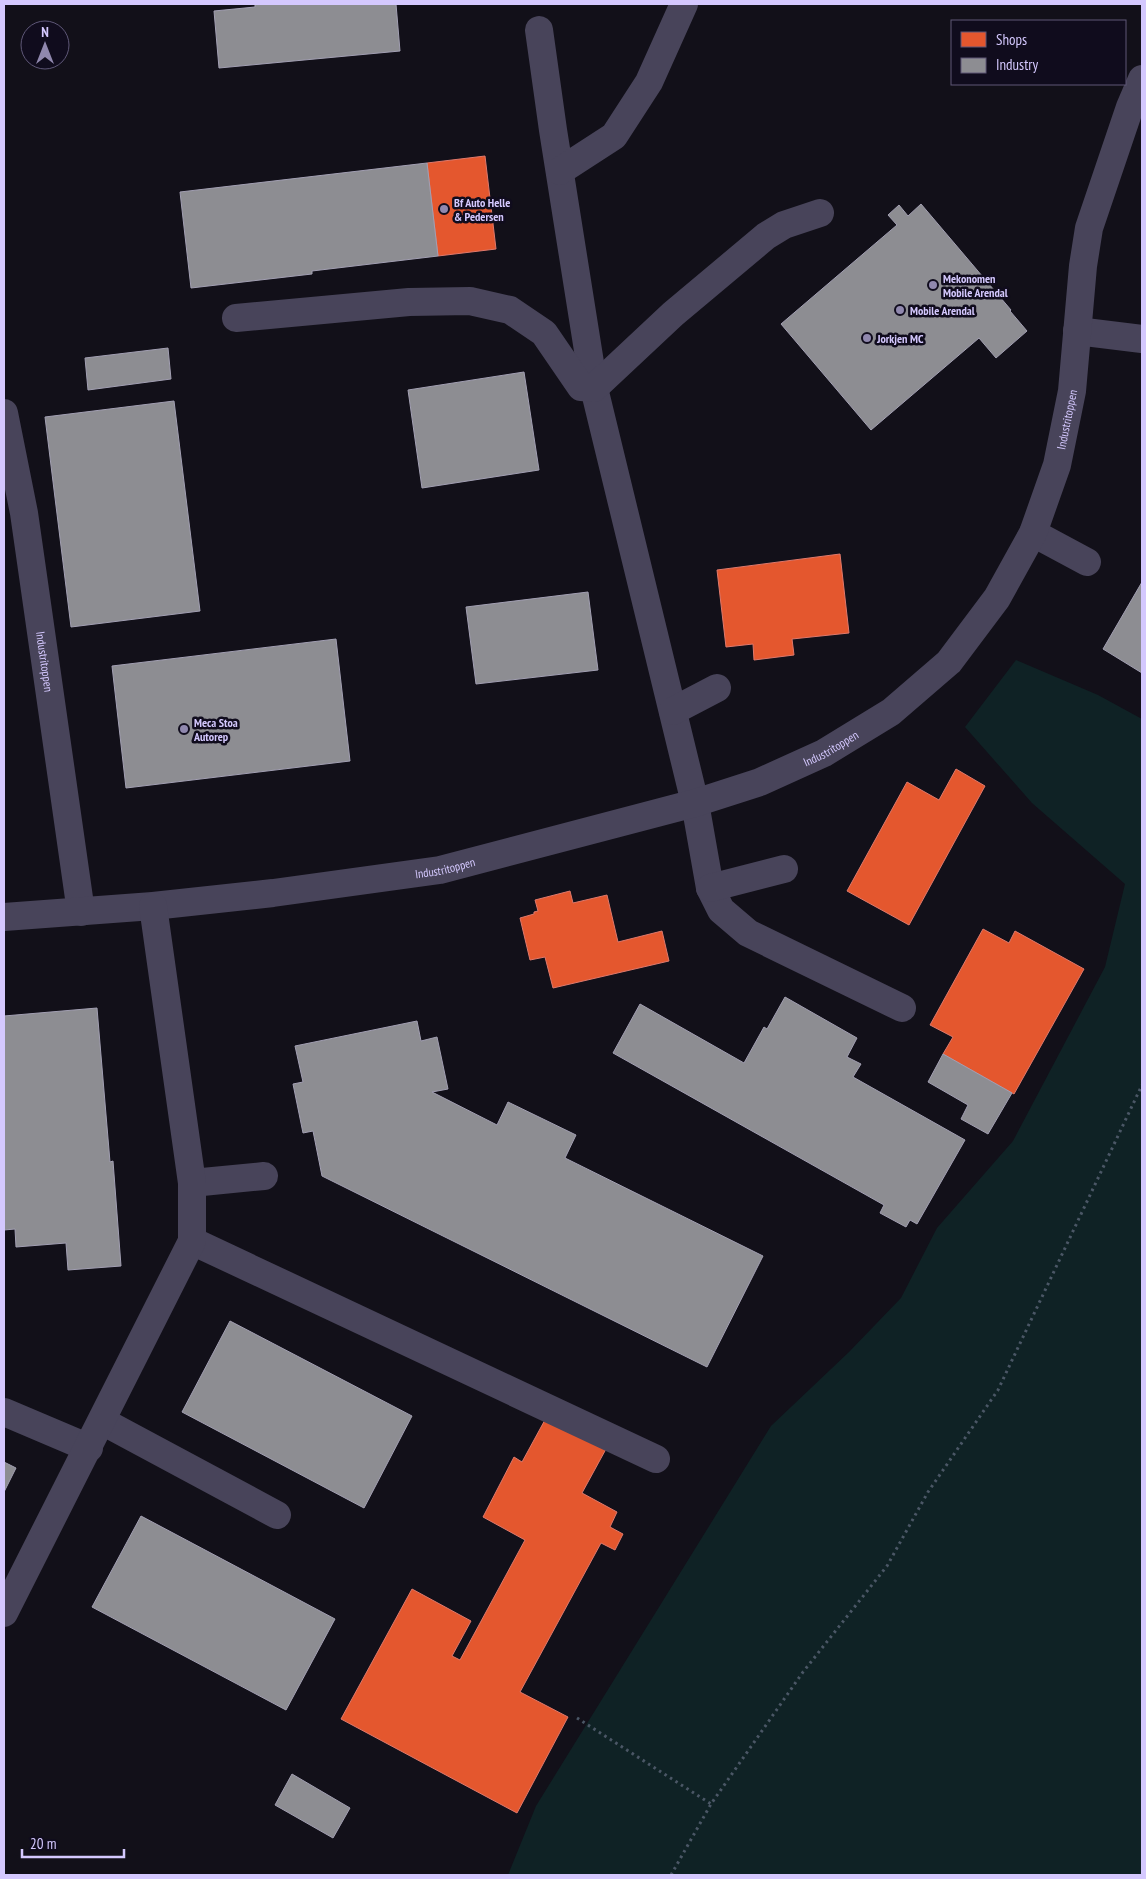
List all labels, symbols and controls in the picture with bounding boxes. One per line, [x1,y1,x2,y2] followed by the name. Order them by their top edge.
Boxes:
[20,20,70,70] north arrow
[951,20,1126,85] legend
[41,23,49,41] text: N
[996,30,1027,49] text: Shops
[996,55,1038,74] text: Industry
[454,195,510,224] place label: Bf Auto Helle & Pedersen
[438,203,450,215] marker: Bf Auto Helle & Pedersen
[943,271,1008,300] place label: Mekonomen Mobile Arendal
[927,279,939,291] marker: Mekonomen Mobile Arendal
[910,303,975,318] place label: Mobile Arendal
[894,304,906,316] marker: Mobile Arendal
[876,331,924,346] place label: Jorkjen MC
[861,332,873,344] marker: Jorkjen MC
[1053,388,1080,451] street label: Industritoppen
[33,630,57,693] street label: Industritoppen
[193,715,238,744] place label: Meca Stoa Autorep
[178,723,190,735] marker: Meca Stoa Autorep
[801,726,861,769] street label: Industritoppen
[414,854,477,881] street label: Industritoppen
[22,1826,125,1858] scale bar
[30,1834,56,1853] text: 20 m

